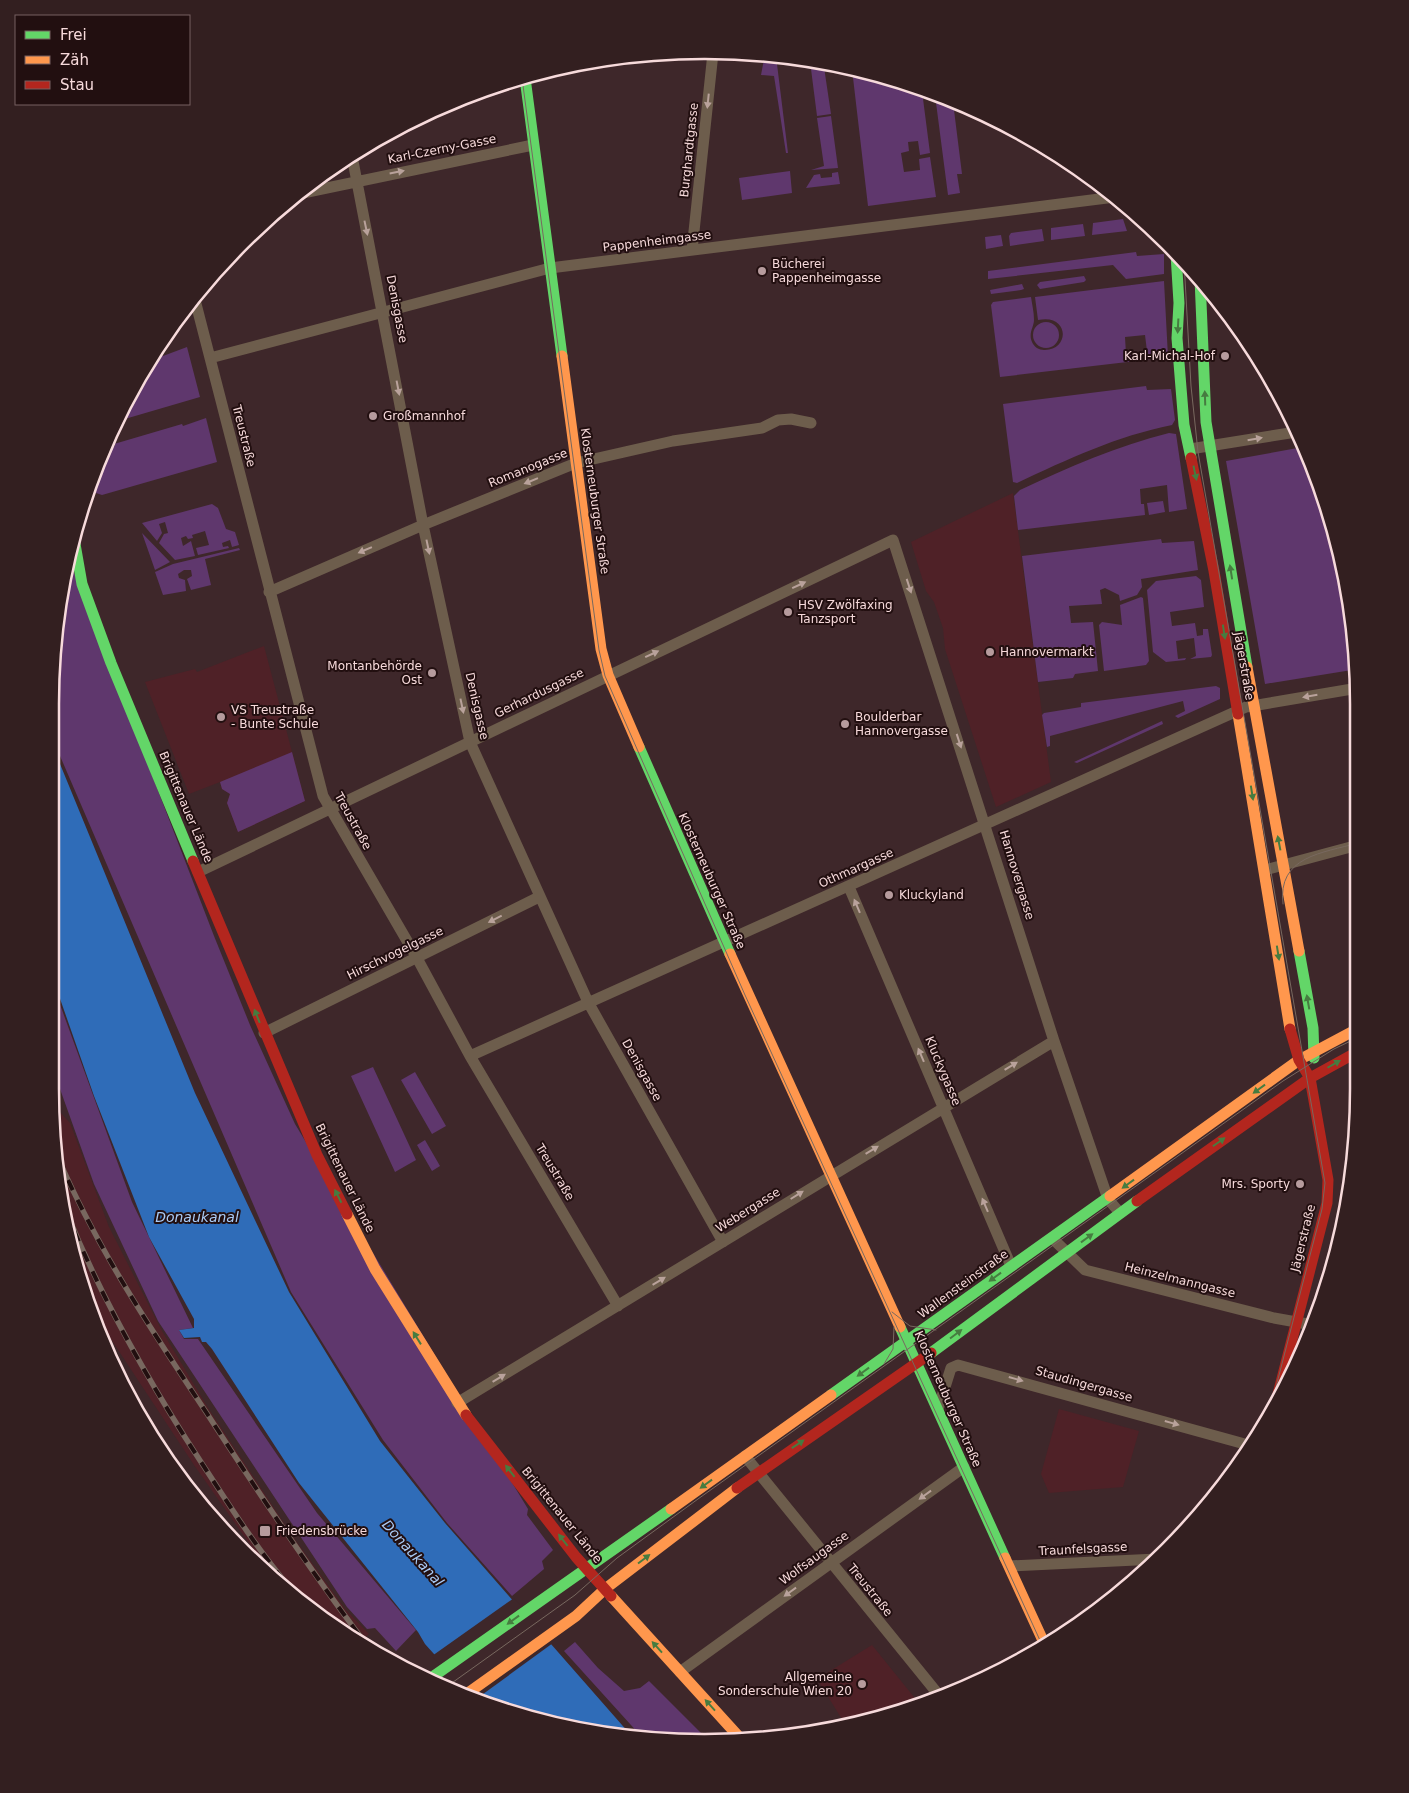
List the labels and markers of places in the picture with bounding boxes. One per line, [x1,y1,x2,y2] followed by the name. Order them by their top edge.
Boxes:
[772,257,881,285] place label: Bücherei Pappenheimgasse
[756,265,768,277] marker: Bücherei Pappenheimgasse
[1124,349,1216,363] place label: Karl-Michal-Hof
[1219,350,1231,362] marker: Karl-Michal-Hof
[383,409,466,423] place label: Großmannhof
[367,410,379,422] marker: Großmannhof
[797,598,893,626] place label: HSV Zwölfaxing Tanzsport
[782,606,794,618] marker: HSV Zwölfaxing Tanzsport
[1000,645,1094,659] place label: Hannovermarkt
[984,646,996,658] marker: Hannovermarkt
[327,659,422,687] place label: Montanbehörde Ost
[426,667,438,679] marker: Montanbehörde Ost
[231,703,319,731] place label: VS Treustraße - Bunte Schule
[855,710,948,738] place label: Boulderbar Hannovergasse
[215,711,227,723] marker: VS Treustraße - Bunte Schule
[839,718,851,730] marker: Boulderbar Hannovergasse
[899,888,964,902] place label: Kluckyland
[883,889,895,901] marker: Kluckyland
[1222,1177,1290,1191] place label: Mrs. Sporty
[1294,1178,1306,1190] marker: Mrs. Sporty
[258,1524,272,1538] marker: Friedensbrücke
[276,1524,367,1538] place label: Friedensbrücke
[718,1670,852,1698] place label: Allgemeine Sonderschule Wien 20
[856,1678,868,1690] marker: Allgemeine Sonderschule Wien 20

